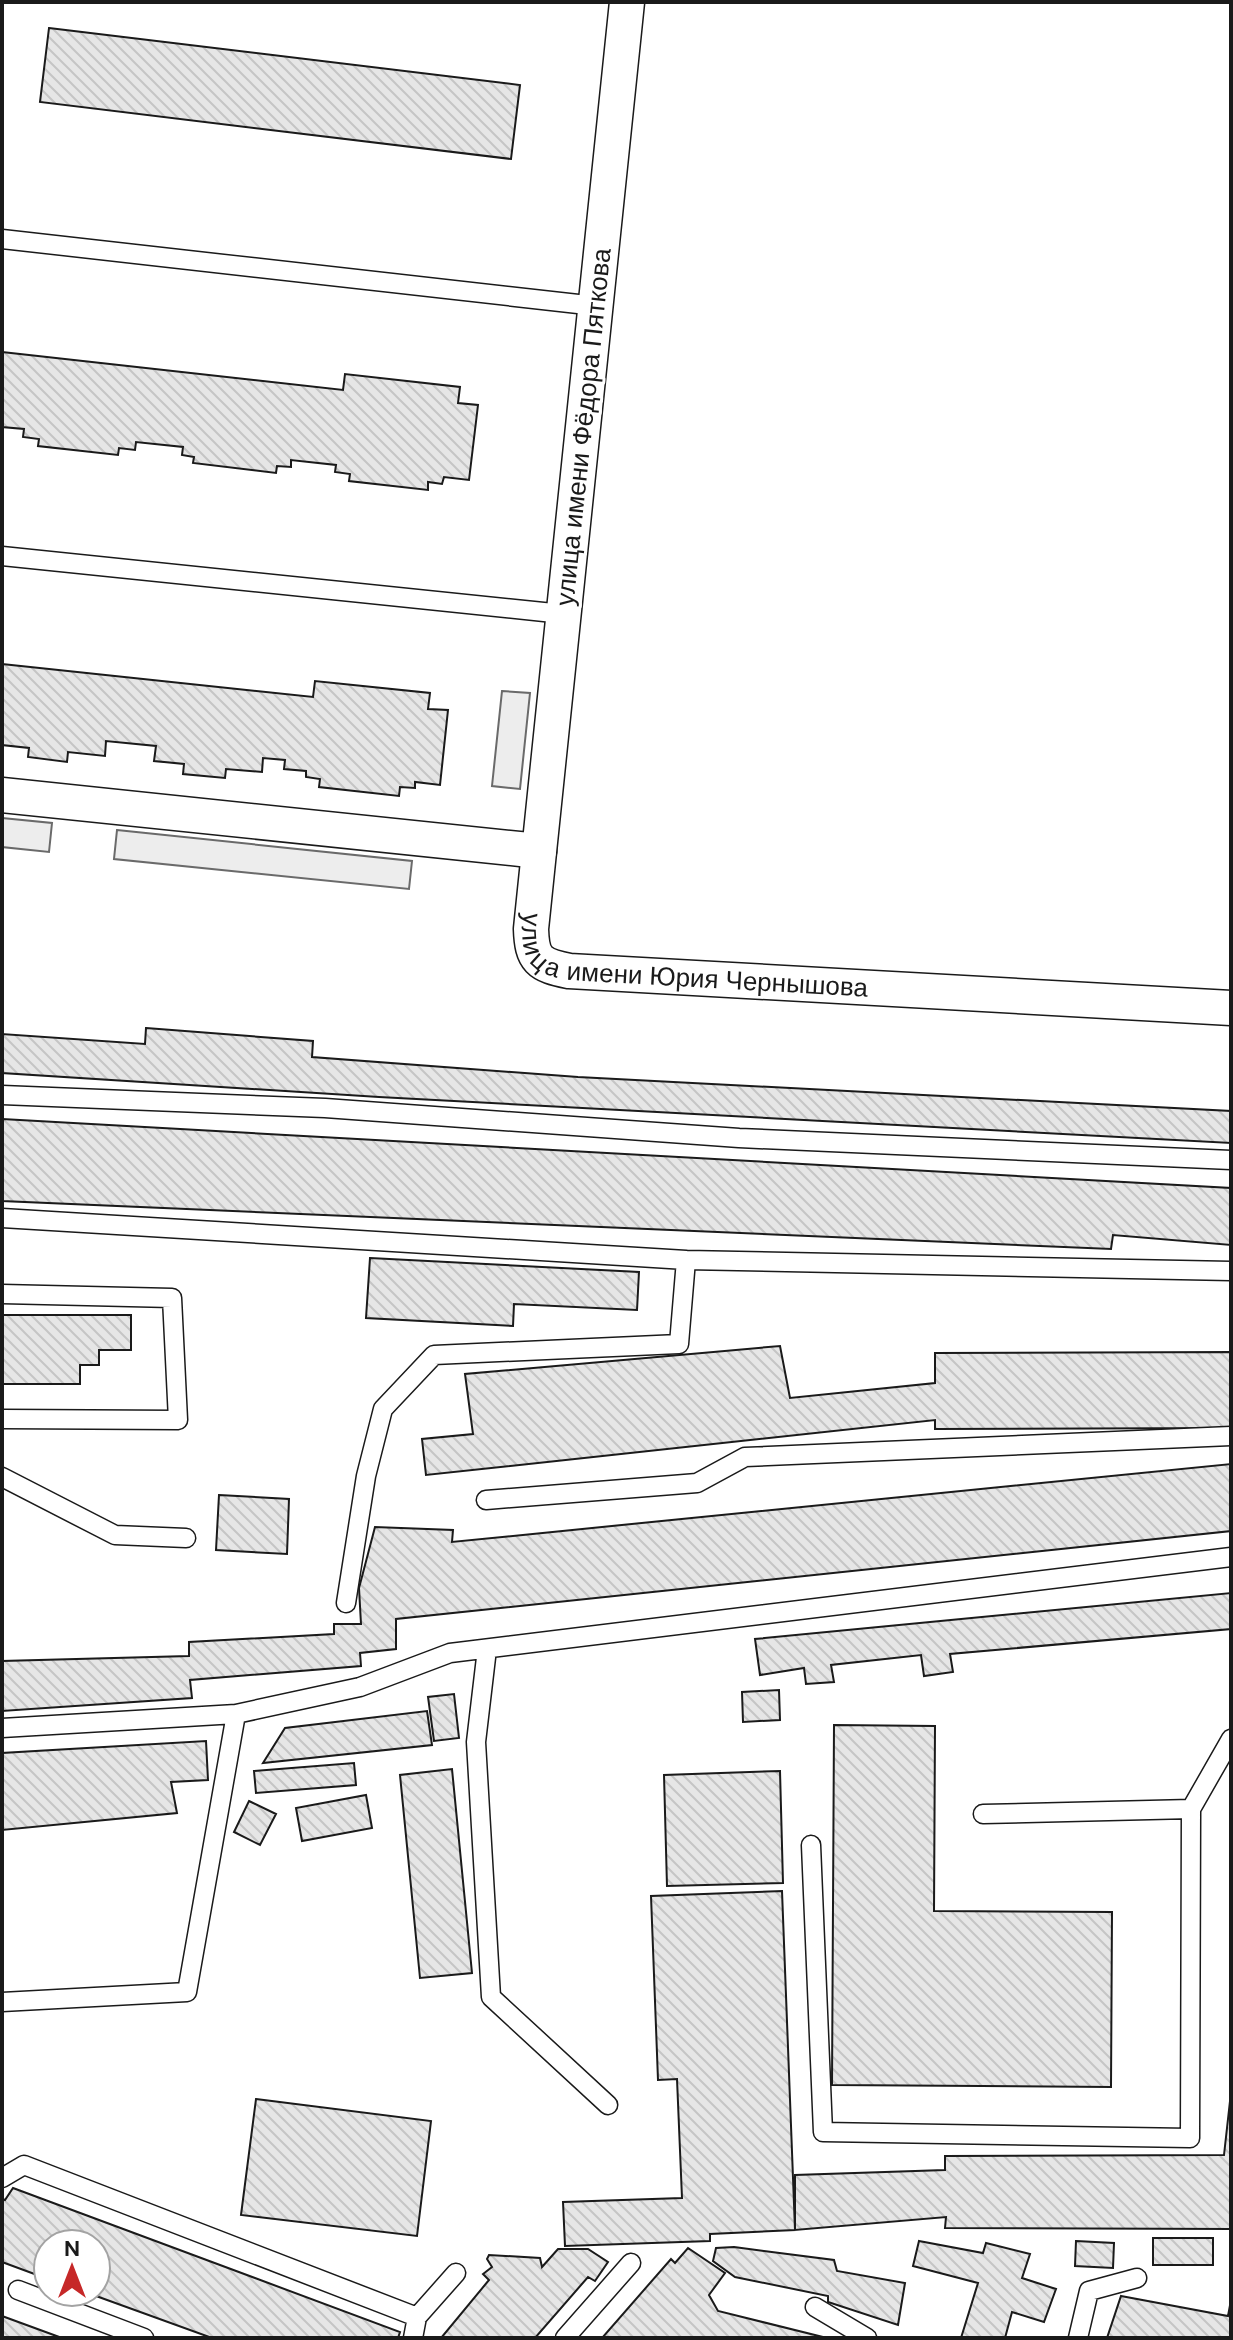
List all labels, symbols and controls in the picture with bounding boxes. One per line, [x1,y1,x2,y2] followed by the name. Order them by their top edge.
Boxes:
[547,246,619,608] street label: улица имени Фёдора Пяткова
[514,911,870,1005] street label: улица имени Юрия Чернышова
[32,2228,112,2308] north arrow
[64,2234,80,2263] text: N

